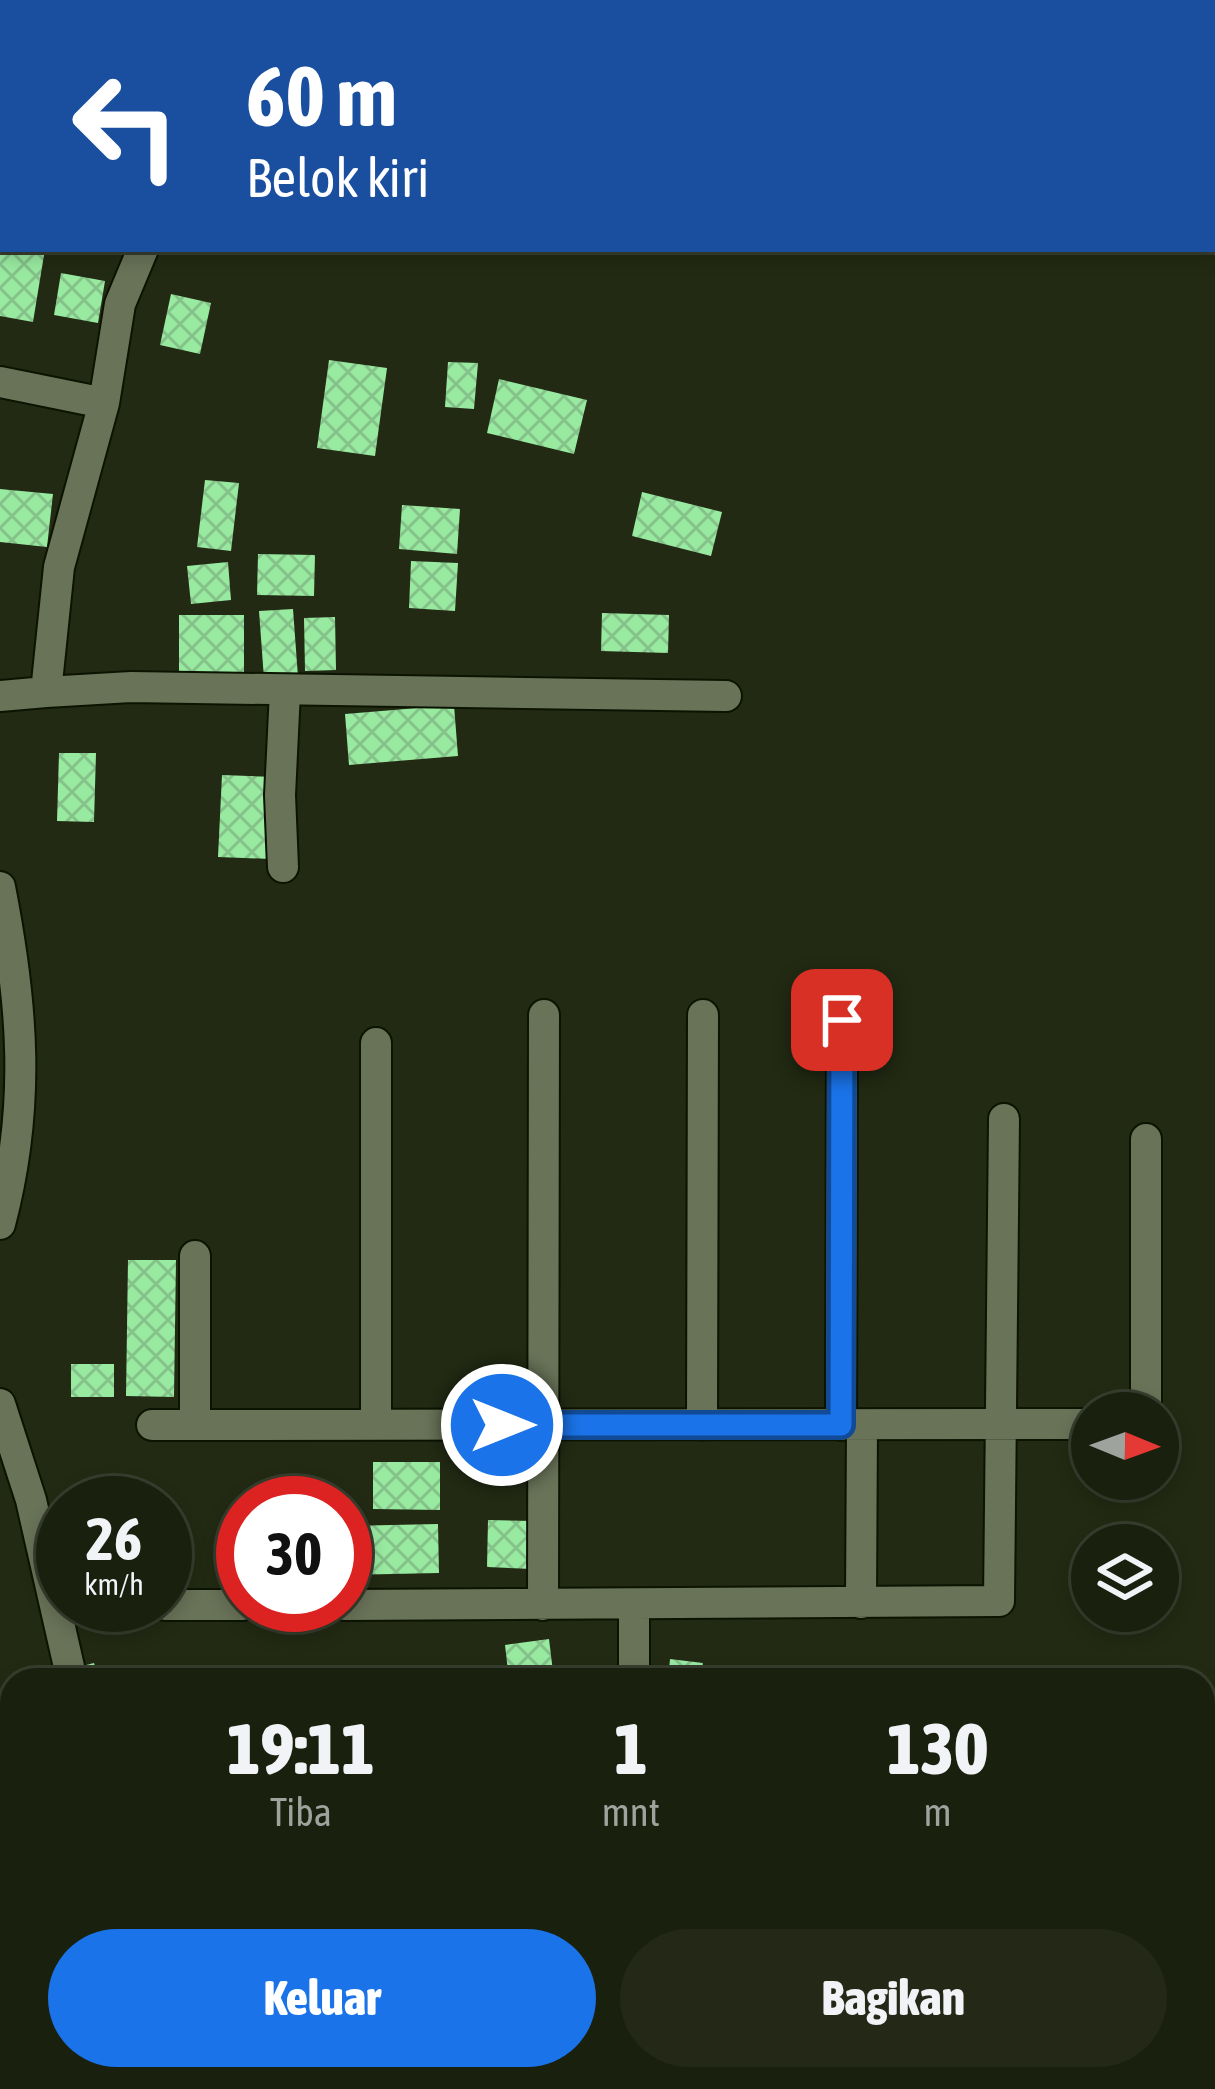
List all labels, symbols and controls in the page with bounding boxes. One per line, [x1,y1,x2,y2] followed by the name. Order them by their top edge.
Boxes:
[48,48,204,204] icon: left
[246,48,397,144] text: 60 m
[246,147,429,208] text: Belok kiri
[791,969,893,1071] pin
[809,987,875,1053] icon: arrive
[439,1362,565,1488] position arrow
[1071,1392,1179,1500] north arrow
[1071,1392,1179,1632] map controls
[216,1476,372,1632] speed limit sign: 30
[86,1504,142,1573] text: 26
[1071,1524,1179,1632] button: layers
[84,1567,144,1601] text: km/h
[227,1707,375,1789] text: 19:11
[614,1707,648,1789] text: 1
[887,1707,988,1789] text: 130
[270,1790,332,1834] text: Tiba
[602,1790,660,1834] text: mnt
[923,1790,951,1834] text: m
[48,1929,596,2067] button: Keluar
[620,1929,1167,2067] button: Bagikan

